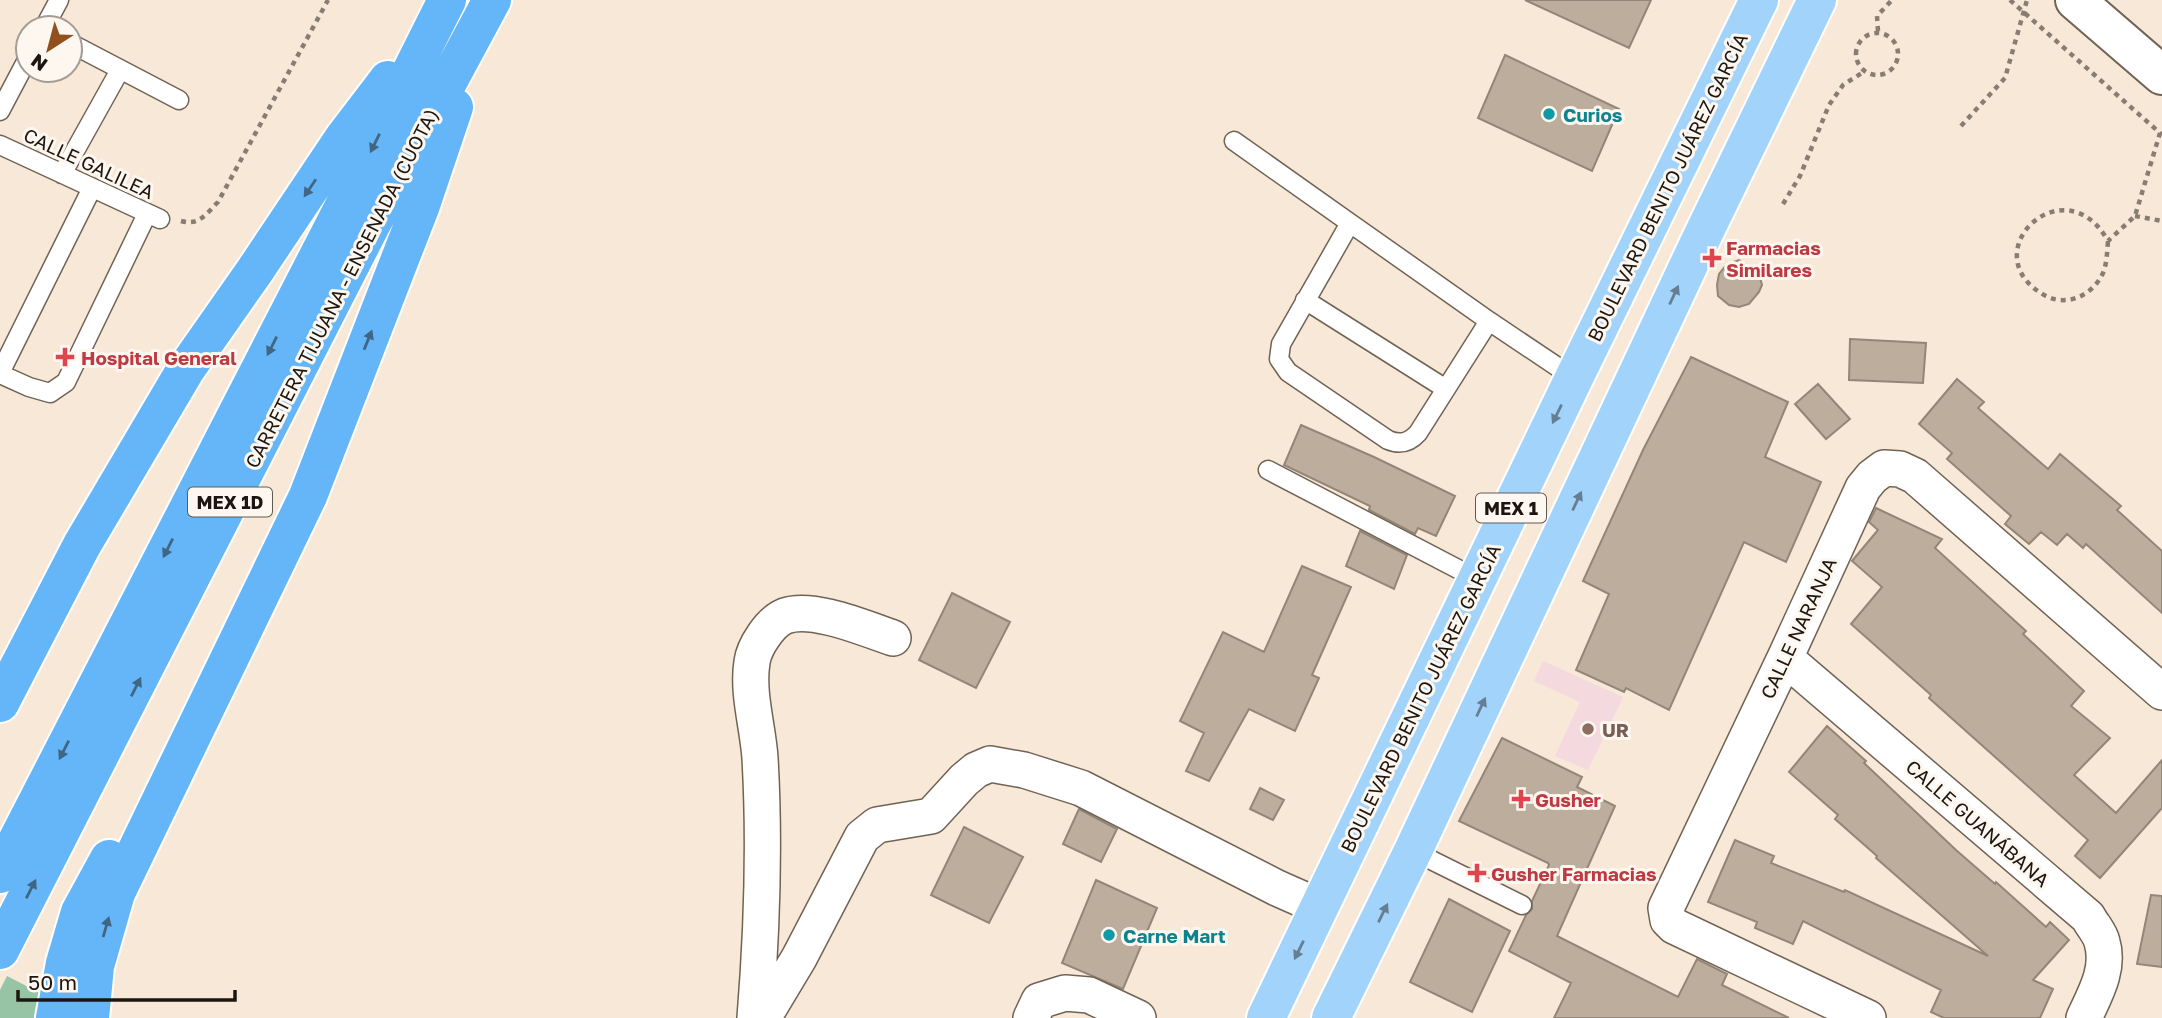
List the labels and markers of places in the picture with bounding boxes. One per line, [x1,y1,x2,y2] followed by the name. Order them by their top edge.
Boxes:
[1563,103,1623,126] place label: Curios
[1541,106,1557,122] marker: Curios
[1726,236,1821,281] place label: Farmacias Similares
[1704,250,1720,266] marker: Farmacias Similares
[81,346,237,369] place label: Hospital General
[55,347,75,367] marker: Hospital General
[1602,718,1629,741] place label: UR
[1580,721,1596,737] marker: UR
[1535,788,1602,811] place label: Gusher
[1513,791,1529,807] marker: Gusher
[1491,862,1657,885] place label: Gusher Farmacias
[1469,865,1485,881] marker: Gusher Farmacias
[1123,924,1226,947] place label: Carne Mart
[1101,927,1117,943] marker: Carne Mart

